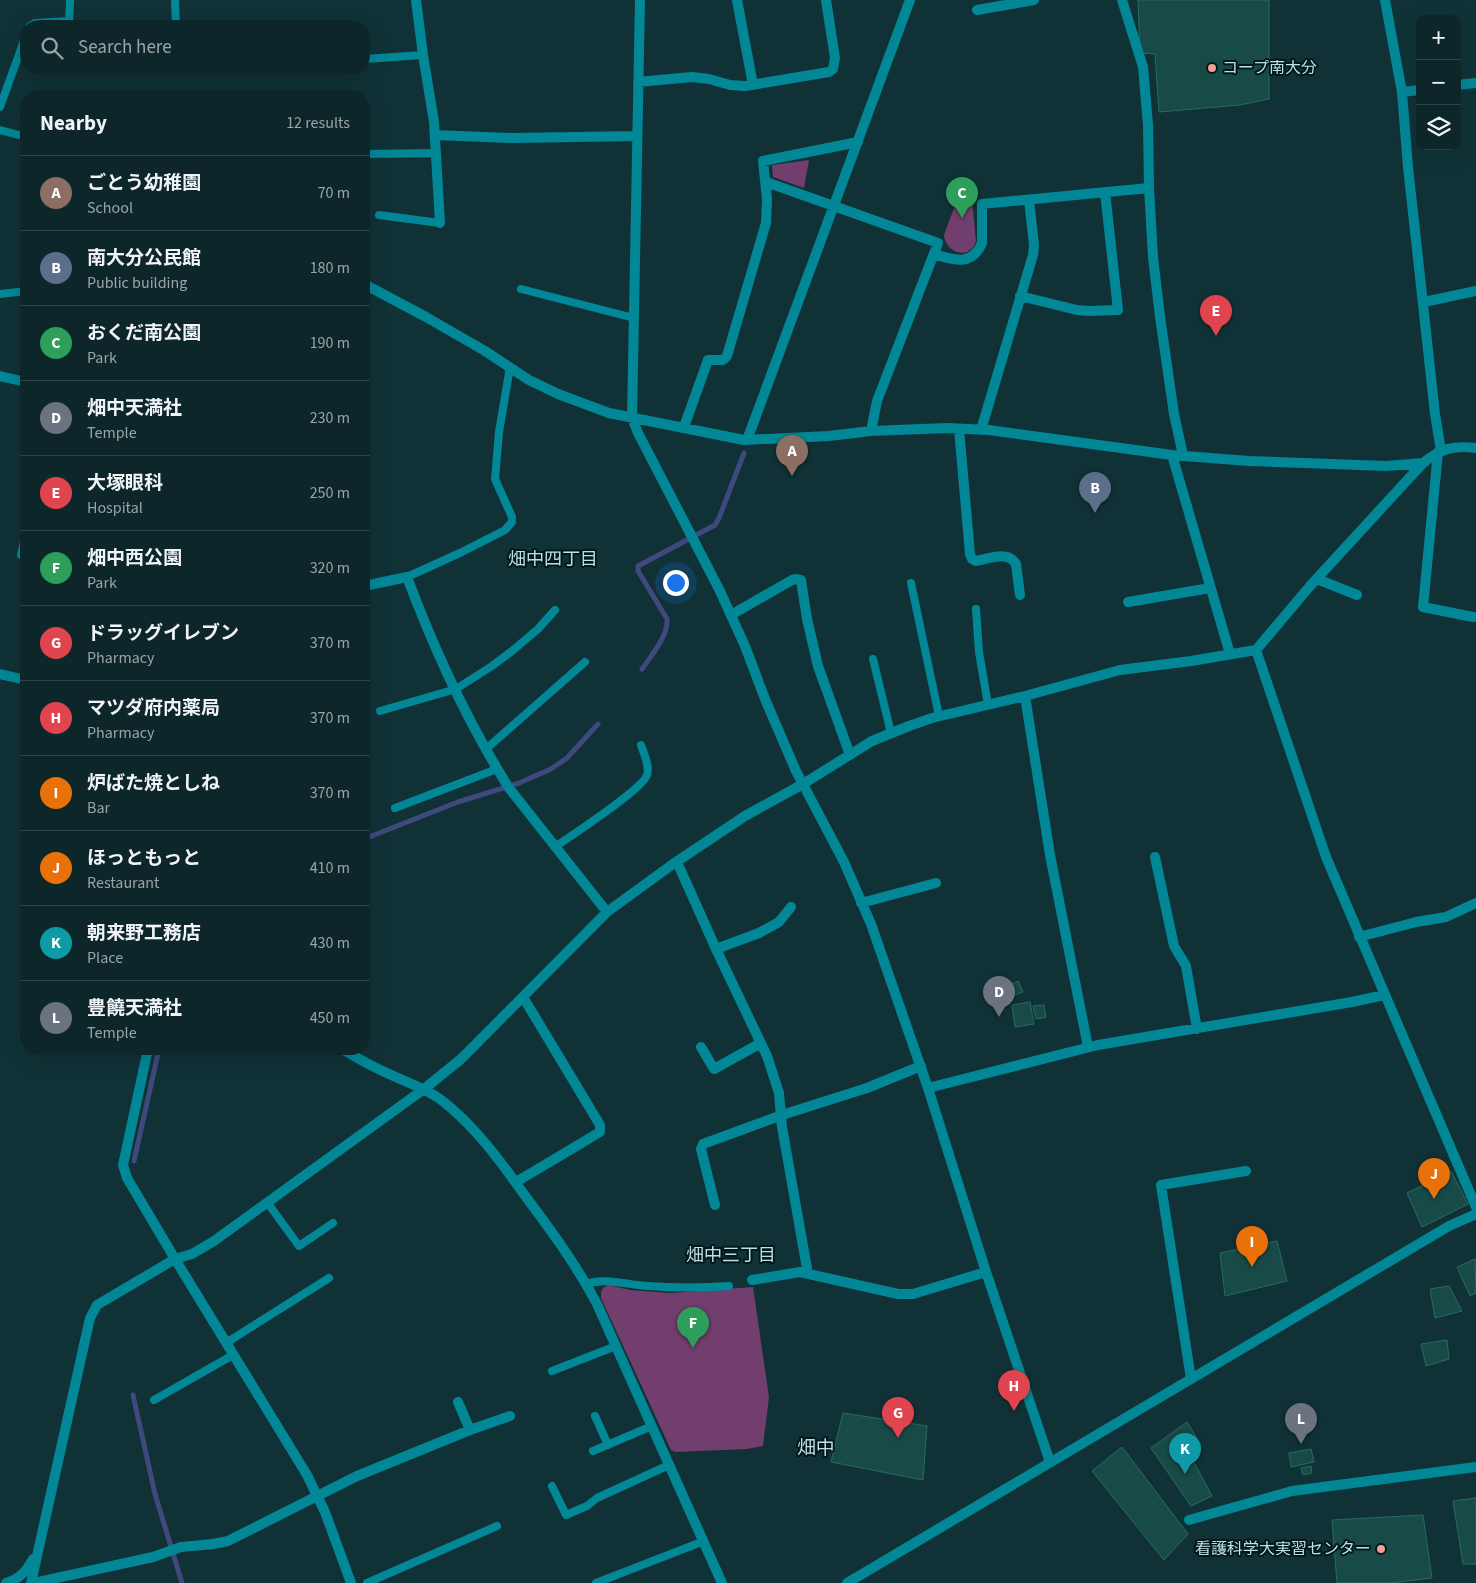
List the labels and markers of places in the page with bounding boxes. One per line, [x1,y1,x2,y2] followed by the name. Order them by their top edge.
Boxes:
[1222,57,1317,79] place label: コープ南大分
[1206,62,1218,74] marker: コープ南大分
[946,177,978,218] pin: C
[1200,295,1232,336] pin: E
[776,435,808,476] pin: A
[1079,472,1111,513] pin: B
[983,976,1015,1017] pin: D
[1418,1158,1450,1199] pin: J
[1236,1226,1268,1267] pin: I
[677,1307,709,1348] pin: F
[998,1370,1030,1411] pin: H
[882,1397,914,1438] pin: G
[1285,1403,1317,1444] pin: L
[1169,1433,1201,1474] pin: K
[1195,1538,1371,1560] place label: 看護科学大実習センター
[1375,1543,1387,1555] marker: 看護科学大実習センター

